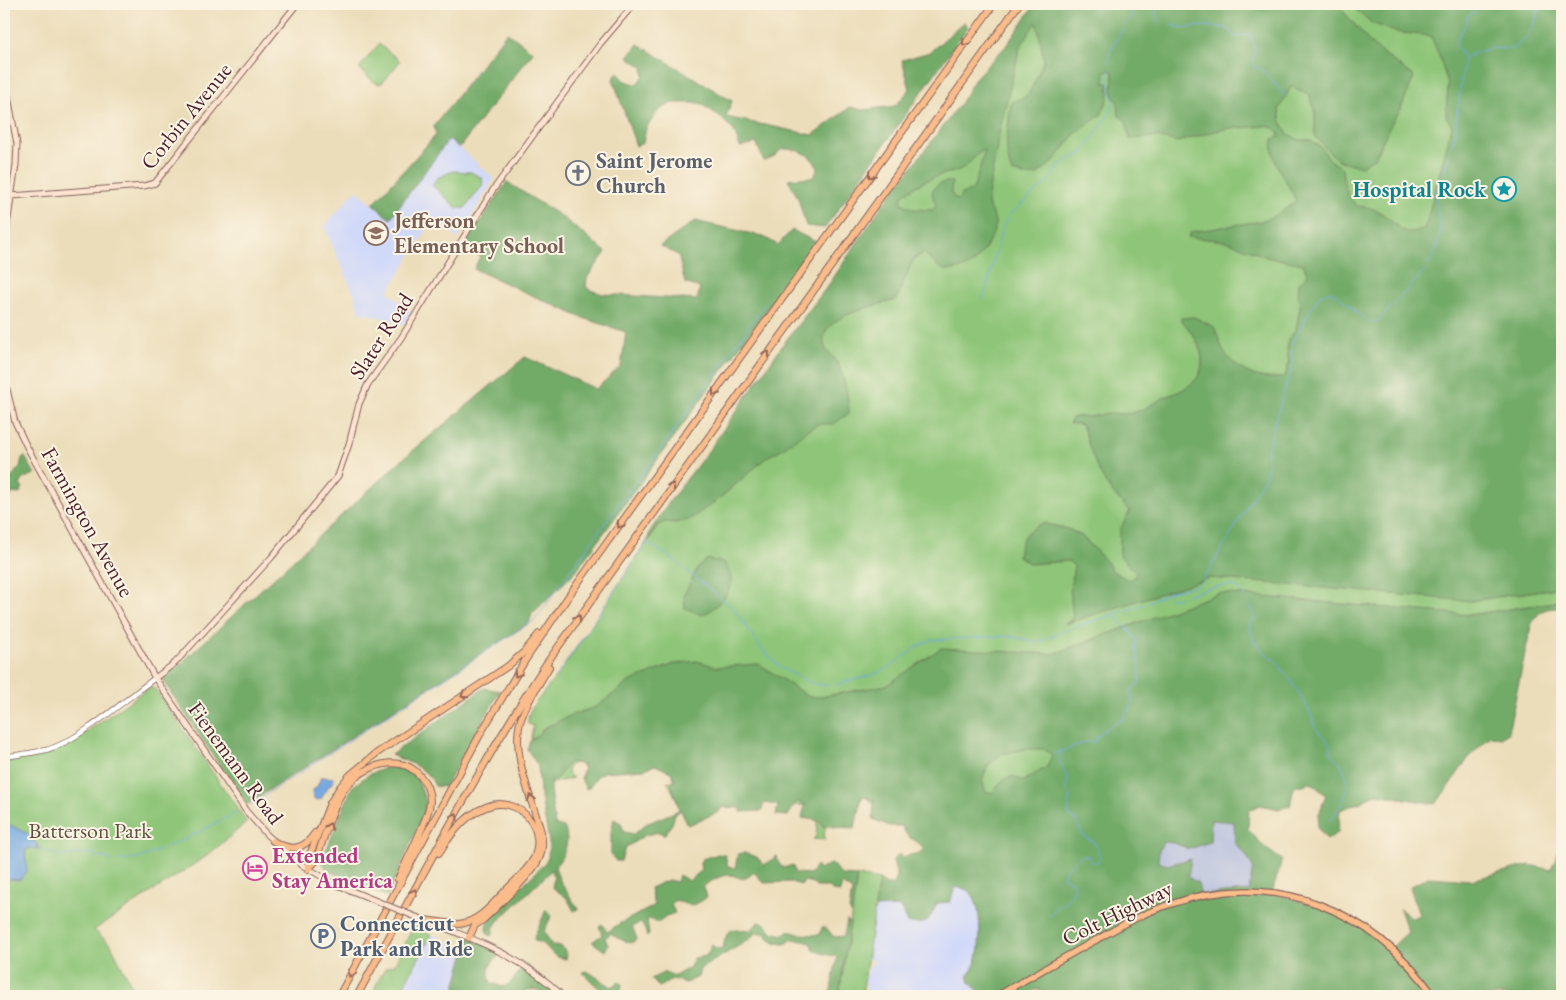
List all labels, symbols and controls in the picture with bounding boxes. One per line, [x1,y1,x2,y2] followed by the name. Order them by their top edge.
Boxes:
[963,37,971,46] one-way arrow
[134,56,238,176] street label: Corbin Avenue
[596,146,712,200] place label: Saint Jerome Church
[565,160,591,186] church icon: Saint Jerome Church
[868,170,877,179] one-way arrow
[1353,175,1487,204] place label: Hospital Rock
[1491,176,1517,202] place icon: Hospital Rock
[392,206,564,260] place label: Jefferson Elementary School
[363,220,389,246] school or university icon: Jefferson Elementary School
[342,286,420,385] street label: Slater Road
[761,350,770,360] one-way arrow
[712,387,721,397] one-way arrow
[35,442,141,603] street label: Farmington Avenue
[666,483,675,492] one-way arrow
[617,519,626,529] one-way arrow
[572,615,581,624] one-way arrow
[514,668,523,678] one-way arrow
[460,689,469,699] one-way arrow
[182,696,291,831] street label: Fienemann Road
[527,794,537,803] one-way arrow
[449,812,459,821] one-way arrow
[29,816,152,845] park label: Batterson Park
[323,822,333,830] one-way arrow
[272,841,393,895] place label: Extended Stay America
[242,855,268,881] hotel icon: Extended Stay America
[1057,874,1177,952] street label: Colt Highway
[408,888,418,897] one-way arrow
[340,909,472,963] place label: Connecticut Park and Ride
[310,923,336,949] parking icon: Connecticut Park and Ride
[347,969,357,978] one-way arrow

